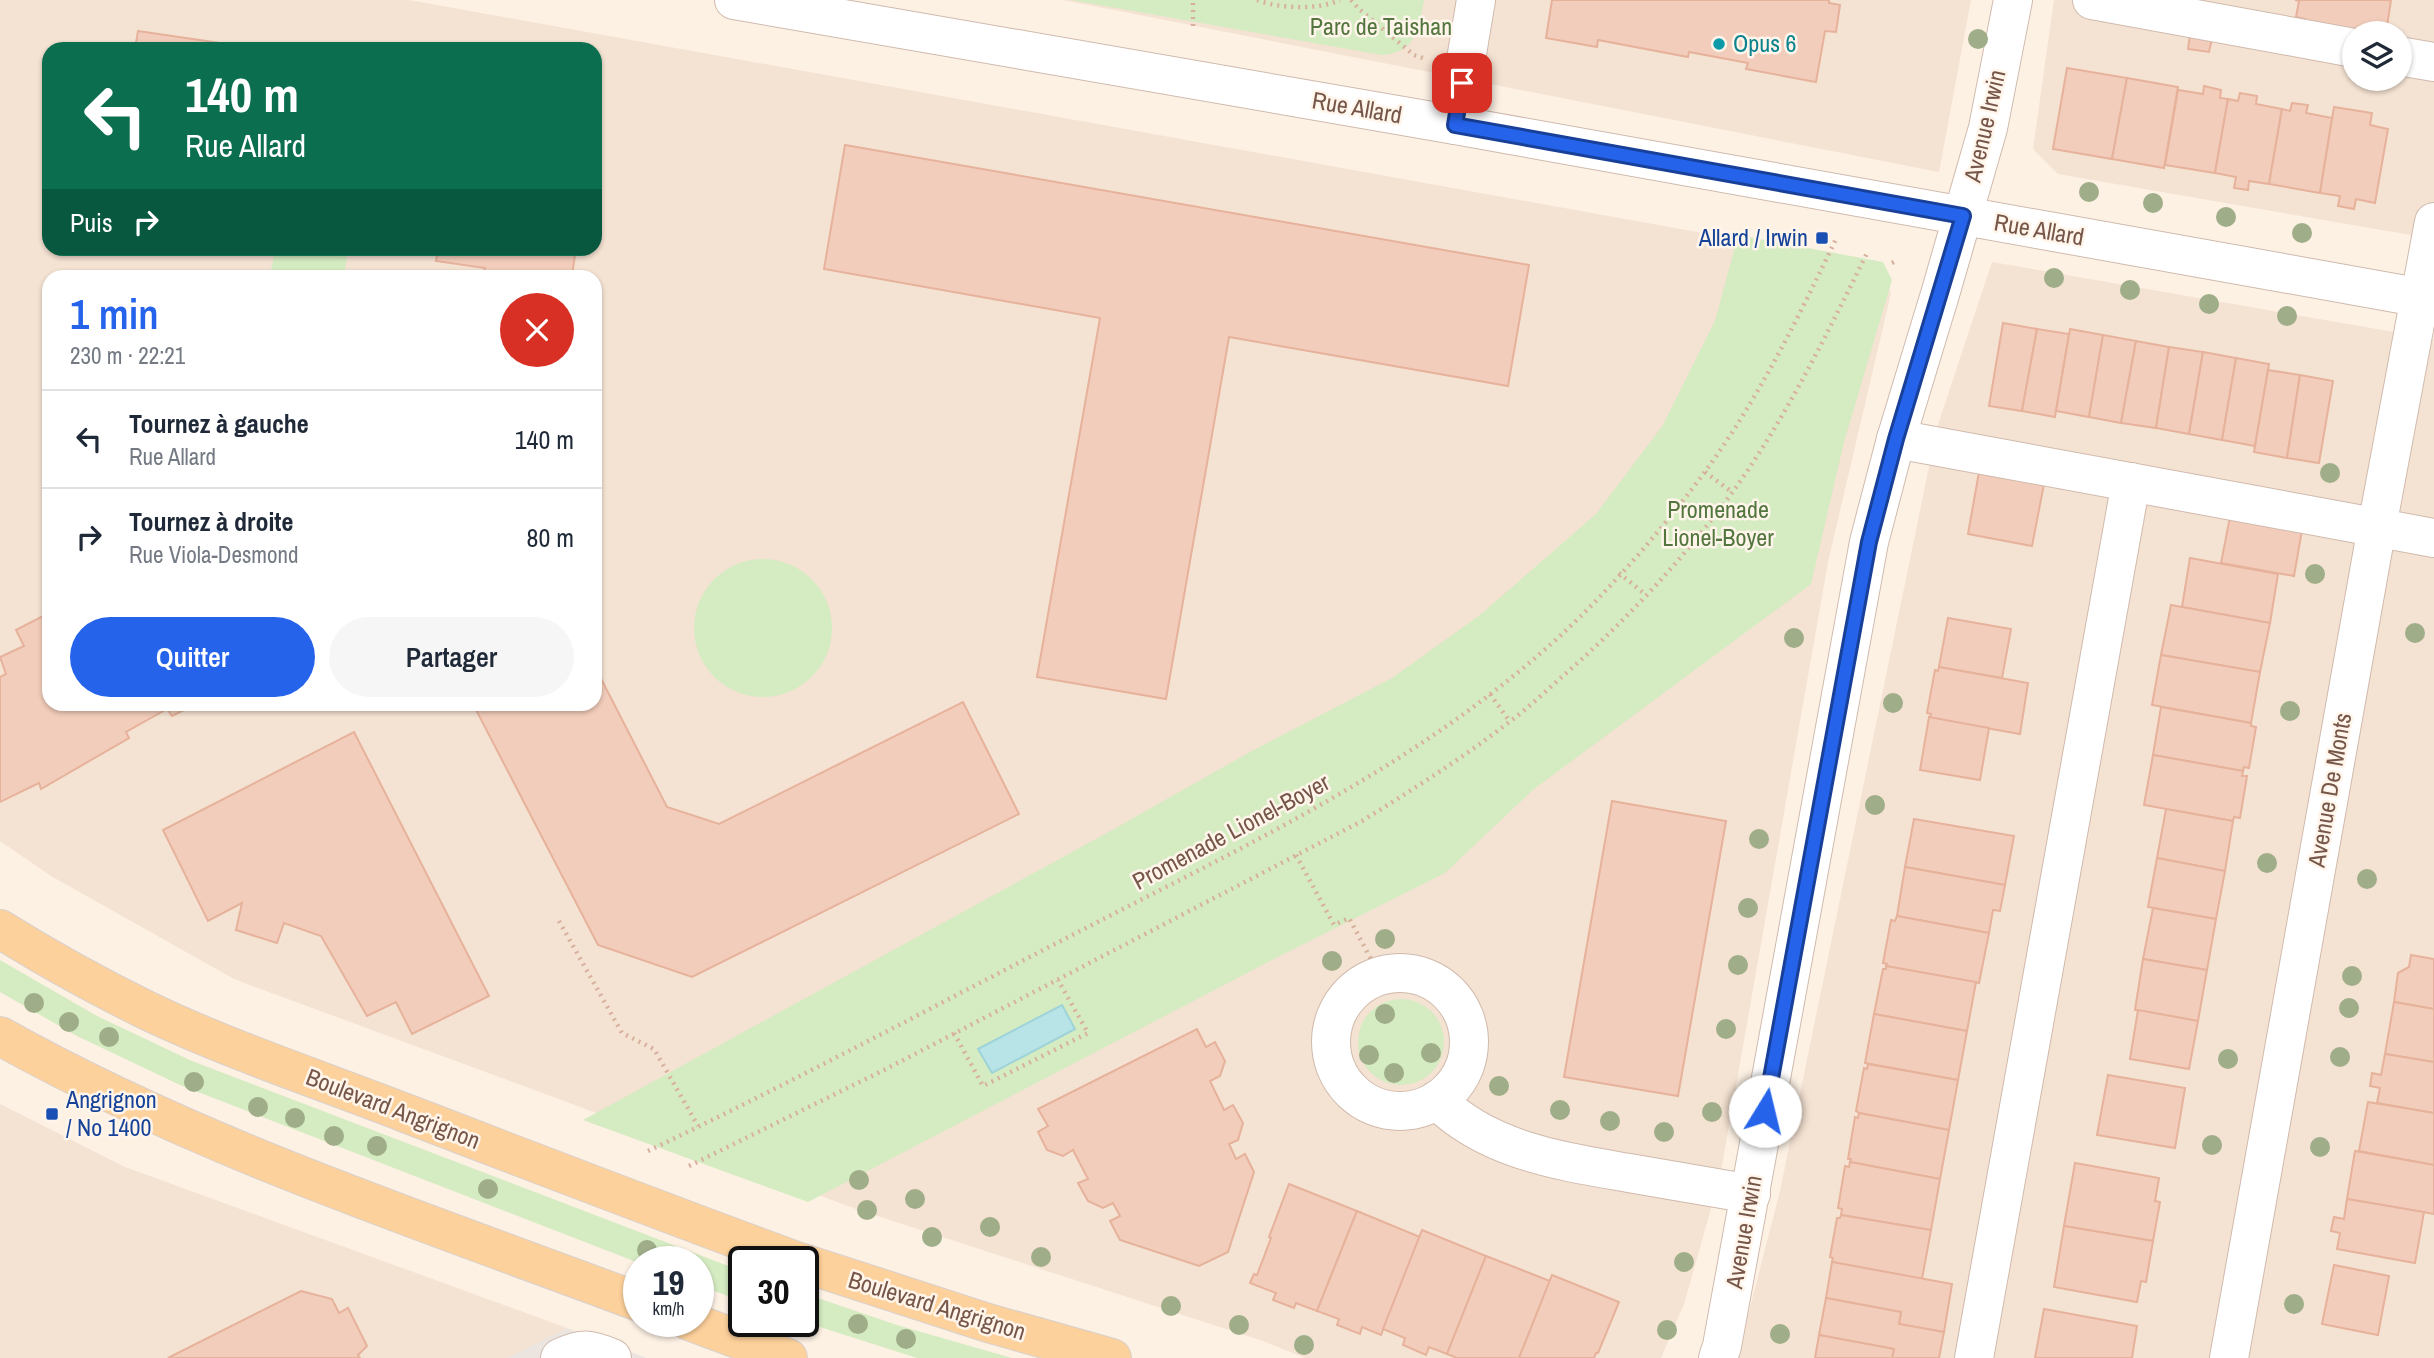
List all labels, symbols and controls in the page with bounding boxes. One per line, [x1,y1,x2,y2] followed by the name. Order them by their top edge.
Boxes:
[1310,10,1452,42] park label: Parc de Taishan
[2342,21,2412,91] map controls
[2342,21,2412,91] button: layers
[1733,27,1796,59] place label: Opus 6
[1711,36,1727,52] marker: Opus 6
[1432,53,1492,113] pin
[185,61,299,127] text: 140 m
[1443,64,1481,102] icon: arrive
[1955,66,2012,186] street label: Avenue Irwin
[70,70,161,161] icon: left
[1310,83,1405,131] street label: Rue Allard
[185,124,306,167] text: Rue Allard
[127,203,165,241] icon: right
[70,205,113,240] text: Puis
[1992,205,2087,253] street label: Rue Allard
[1698,221,1808,253] place label: Allard / Irwin
[1814,230,1830,246] marker: Allard / Irwin
[70,286,159,342] text: 1 min
[500,293,574,367] button: close
[70,340,185,371] text: 230 m · 22:21
[129,406,309,441] text: Tournez à gauche
[70,420,108,458] icon: left
[515,422,574,457] text: 140 m
[129,441,216,472] text: Rue Allard
[1662,493,1774,553] park label: Promenade Lionel-Boyer
[129,504,293,539] text: Tournez à droite
[70,518,108,556] icon: right
[527,520,574,555] text: 80 m
[129,539,299,570] text: Rue Viola-Desmond
[70,617,315,697] button: Quitter
[329,617,574,697] button: Partager
[2300,710,2358,870] street label: Avenue De Monts
[1126,765,1335,897] street label: Promenade Lionel-Boyer
[302,1060,485,1156] street label: Boulevard Angrignon
[1728,1074,1802,1148] position arrow
[65,1083,157,1143] place label: Angrignon / No 1400
[44,1106,60,1122] marker: Angrignon / No 1400
[1717,1173,1769,1292] street label: Avenue Irwin
[728,1246,819,1337] speed limit sign: 30
[653,1259,684,1306] text: 19
[845,1263,1030,1347] street label: Boulevard Angrignon
[653,1296,685,1321] text: km/h

